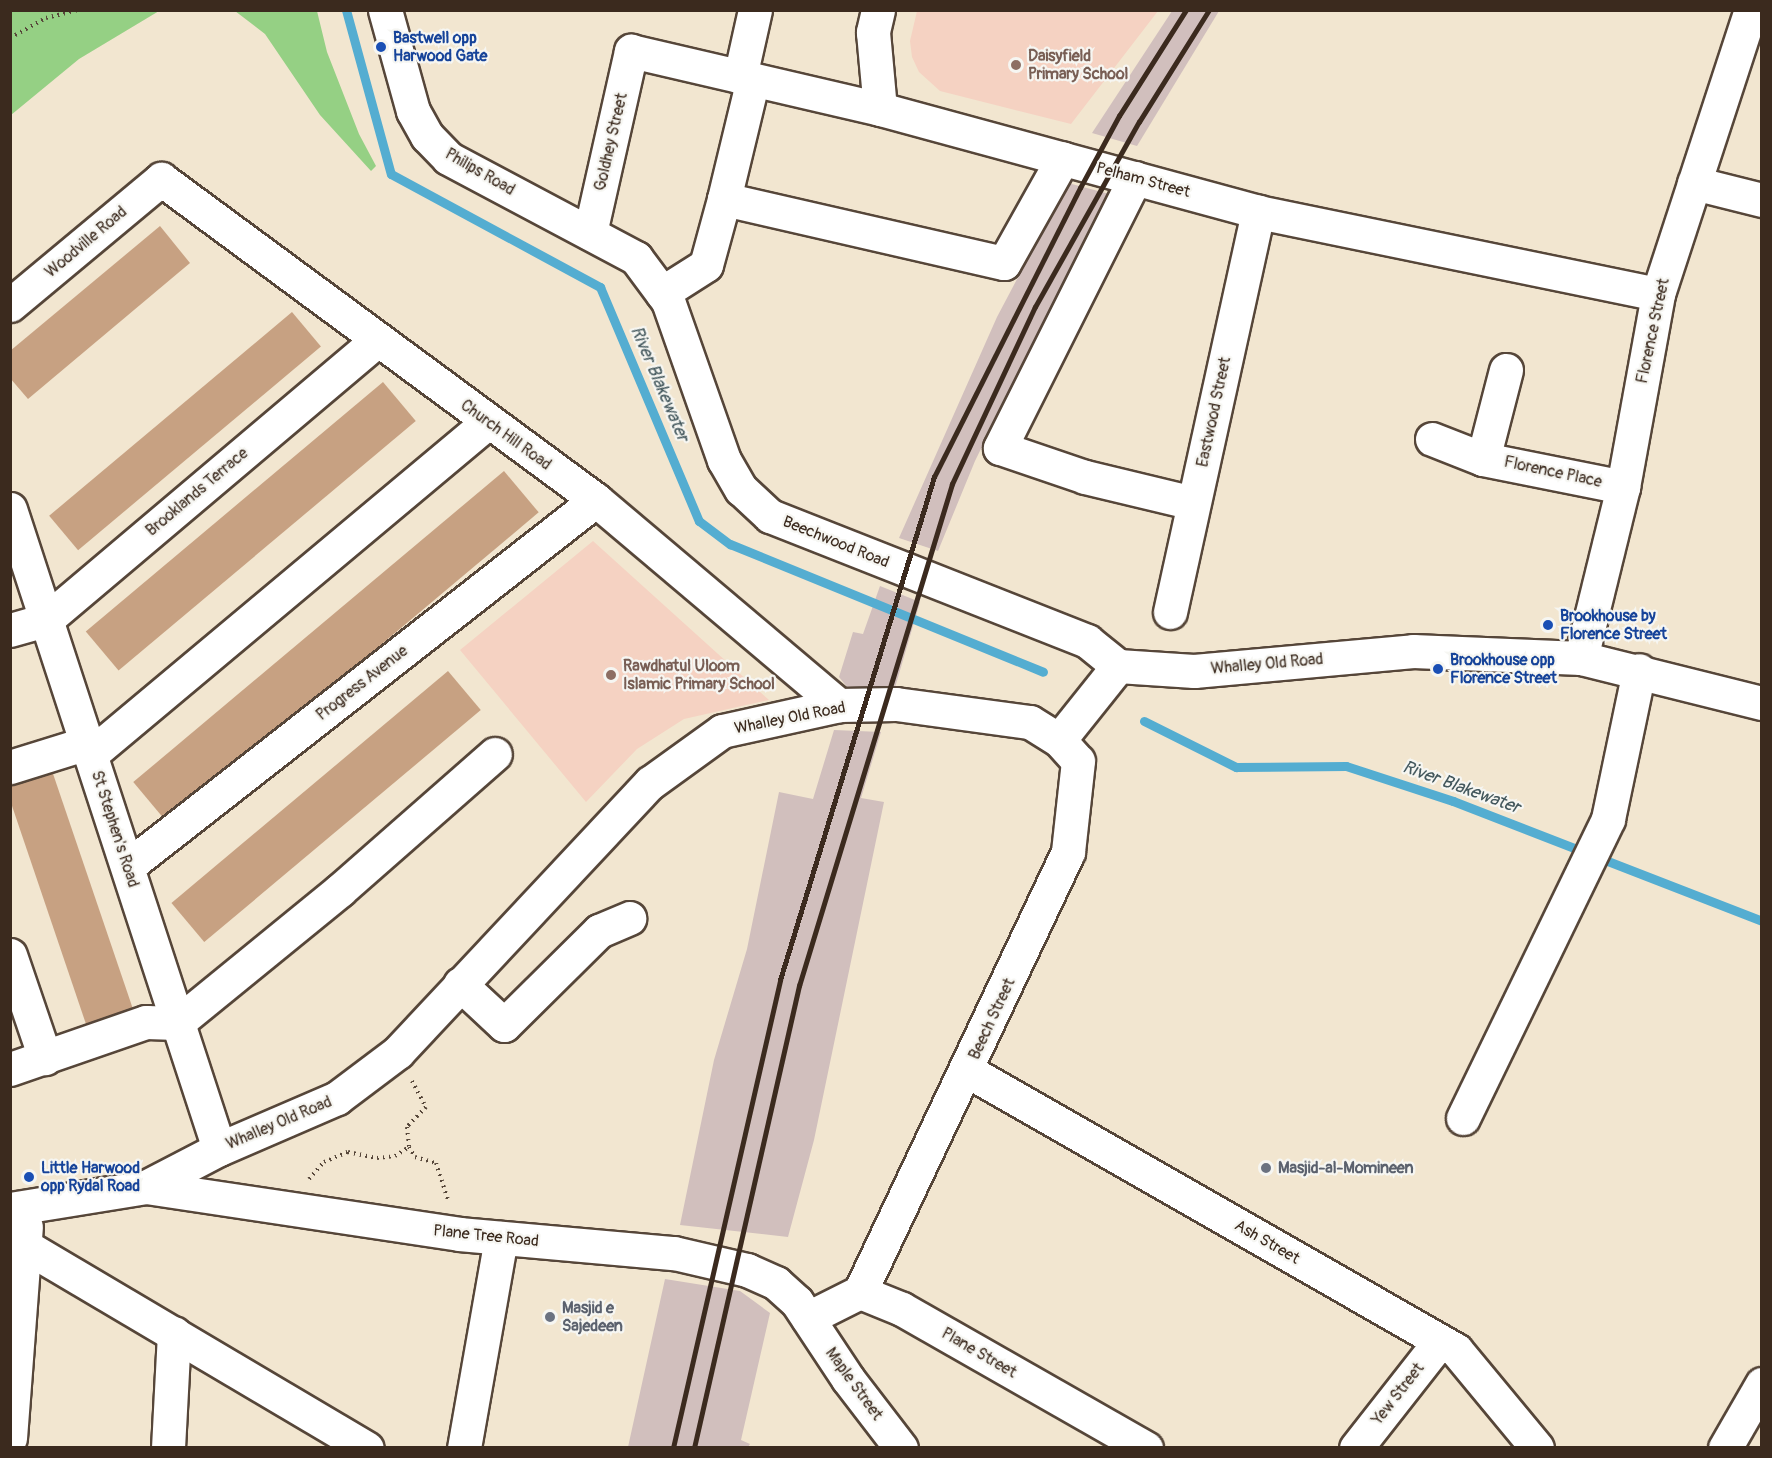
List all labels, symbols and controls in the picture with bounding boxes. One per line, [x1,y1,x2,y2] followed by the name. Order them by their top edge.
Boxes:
[393,28,487,66] place label: Bastwell opp Harwood Gate
[374,40,388,54] marker: Bastwell opp Harwood Gate
[1028,46,1128,84] place label: Daisyfield Primary School
[1009,58,1023,72] marker: Daisyfield Primary School
[590,91,632,193] street label: Goldhey Street
[442,144,518,200] street label: Philips Road
[1094,158,1192,202] street label: Pelham Street
[41,202,131,282] street label: Woodville Road
[1632,277,1674,385] street label: Florence Street
[625,323,693,445] water label: River Blakewater
[1193,355,1235,469] street label: Eastwood Street
[457,396,555,474] street label: Church Hill Road
[142,444,252,540] street label: Brooklands Terrace
[1502,452,1604,492] street label: Florence Place
[780,512,892,572] street label: Beechwood Road
[1560,606,1667,644] place label: Brookhouse by Florence Street
[1541,618,1555,632] marker: Brookhouse by Florence Street
[312,641,412,725] street label: Progress Avenue
[1210,650,1324,678] street label: Whalley Old Road
[1450,650,1557,688] place label: Brookhouse opp Florence Street
[623,656,775,694] place label: Rawdhatul Uloom Islamic Primary School
[1431,662,1445,676] marker: Brookhouse opp Florence Street
[604,668,618,682] marker: Rawdhatul Uloom Islamic Primary School
[733,698,847,738] street label: Whalley Old Road
[1399,757,1523,819] water label: River Blakewater
[87,768,143,890] street label: St Stephen's Road
[965,975,1019,1063] street label: Beech Street
[223,1092,335,1154] street label: Whalley Old Road
[41,1158,140,1196] place label: Little Harwood opp Rydal Road
[1278,1158,1413,1178] place label: Masjid-al-Momineen
[1259,1161,1273,1175] marker: Masjid-al-Momineen
[22,1170,36,1184] marker: Little Harwood opp Rydal Road
[1231,1216,1303,1268] street label: Ash Street
[432,1221,540,1251] street label: Plane Tree Road
[562,1298,623,1336] place label: Masjid e Sajedeen
[543,1310,557,1324] marker: Masjid e Sajedeen
[938,1324,1020,1382] street label: Plane Street
[821,1344,887,1424] street label: Maple Street
[1368,1359,1428,1429] street label: Yew Street

